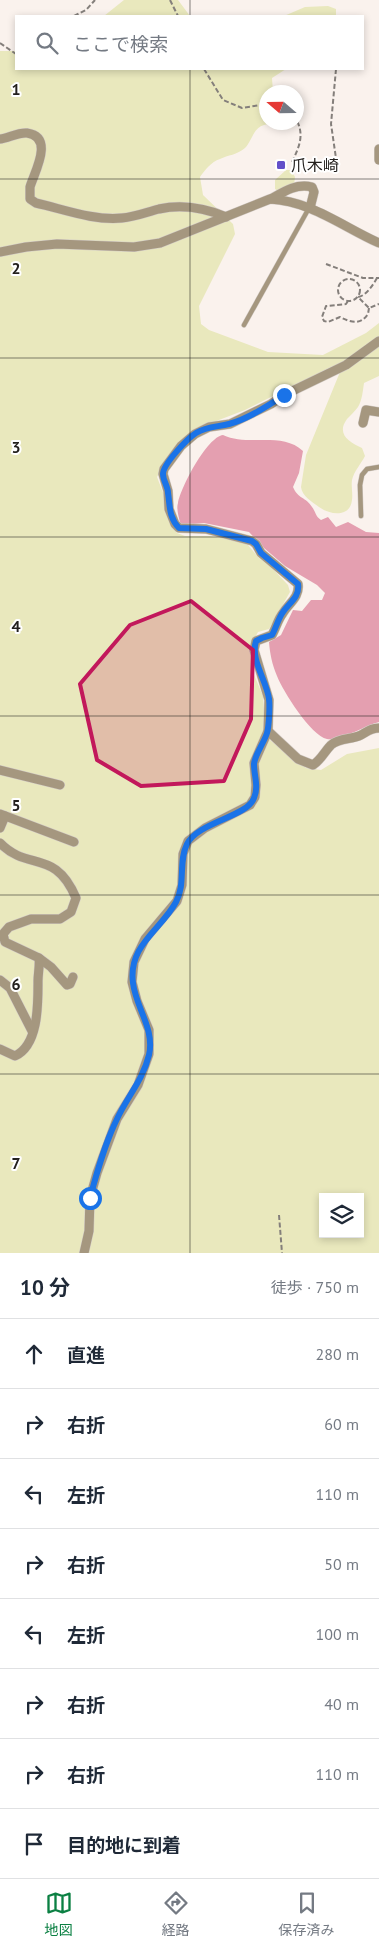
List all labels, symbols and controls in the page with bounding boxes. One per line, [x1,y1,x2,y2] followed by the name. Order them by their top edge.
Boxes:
[15,15,364,70] search box
[33,29,61,57] icon: search
[73,32,168,56] text: ここで検索
[11,79,21,99] text: 1
[259,85,304,130] north arrow
[291,155,339,175] place label: 爪木崎
[275,159,287,171] marker: 爪木崎
[11,258,21,278] text: 2
[273,384,296,407] route end
[11,437,21,457] text: 3
[11,616,21,636] text: 4
[11,795,21,815] text: 5
[11,974,21,994] text: 6
[11,1153,21,1173] text: 7
[79,1187,102,1210] route start
[319,1193,364,1238] map controls
[319,1193,364,1238] button: layers
[20,1274,70,1301] text: 10 分
[271,1277,359,1297] text: 徒歩 · 750 m
[20,1340,48,1368] icon: ahead
[67,1343,105,1367] text: 直進
[316,1344,359,1364] text: 280 m
[20,1410,48,1438] icon: right
[67,1413,105,1437] text: 右折
[324,1414,359,1434] text: 60 m
[20,1480,48,1508] icon: left
[67,1483,105,1507] text: 左折
[316,1484,359,1504] text: 110 m
[20,1550,48,1578] icon: right
[67,1553,105,1577] text: 右折
[324,1554,359,1574] text: 50 m
[20,1620,48,1648] icon: left
[67,1623,105,1647] text: 左折
[316,1624,359,1644] text: 100 m
[20,1690,48,1718] icon: right
[67,1693,105,1717] text: 右折
[324,1694,359,1714] text: 40 m
[20,1760,48,1788] icon: right
[67,1763,105,1787] text: 右折
[316,1764,359,1784] text: 110 m
[20,1830,48,1858] icon: arrive
[67,1833,181,1857] text: 目的地に到着
[45,1889,73,1939] tab: 地図
[162,1889,190,1939] tab: 経路
[279,1889,335,1939] tab: 保存済み

